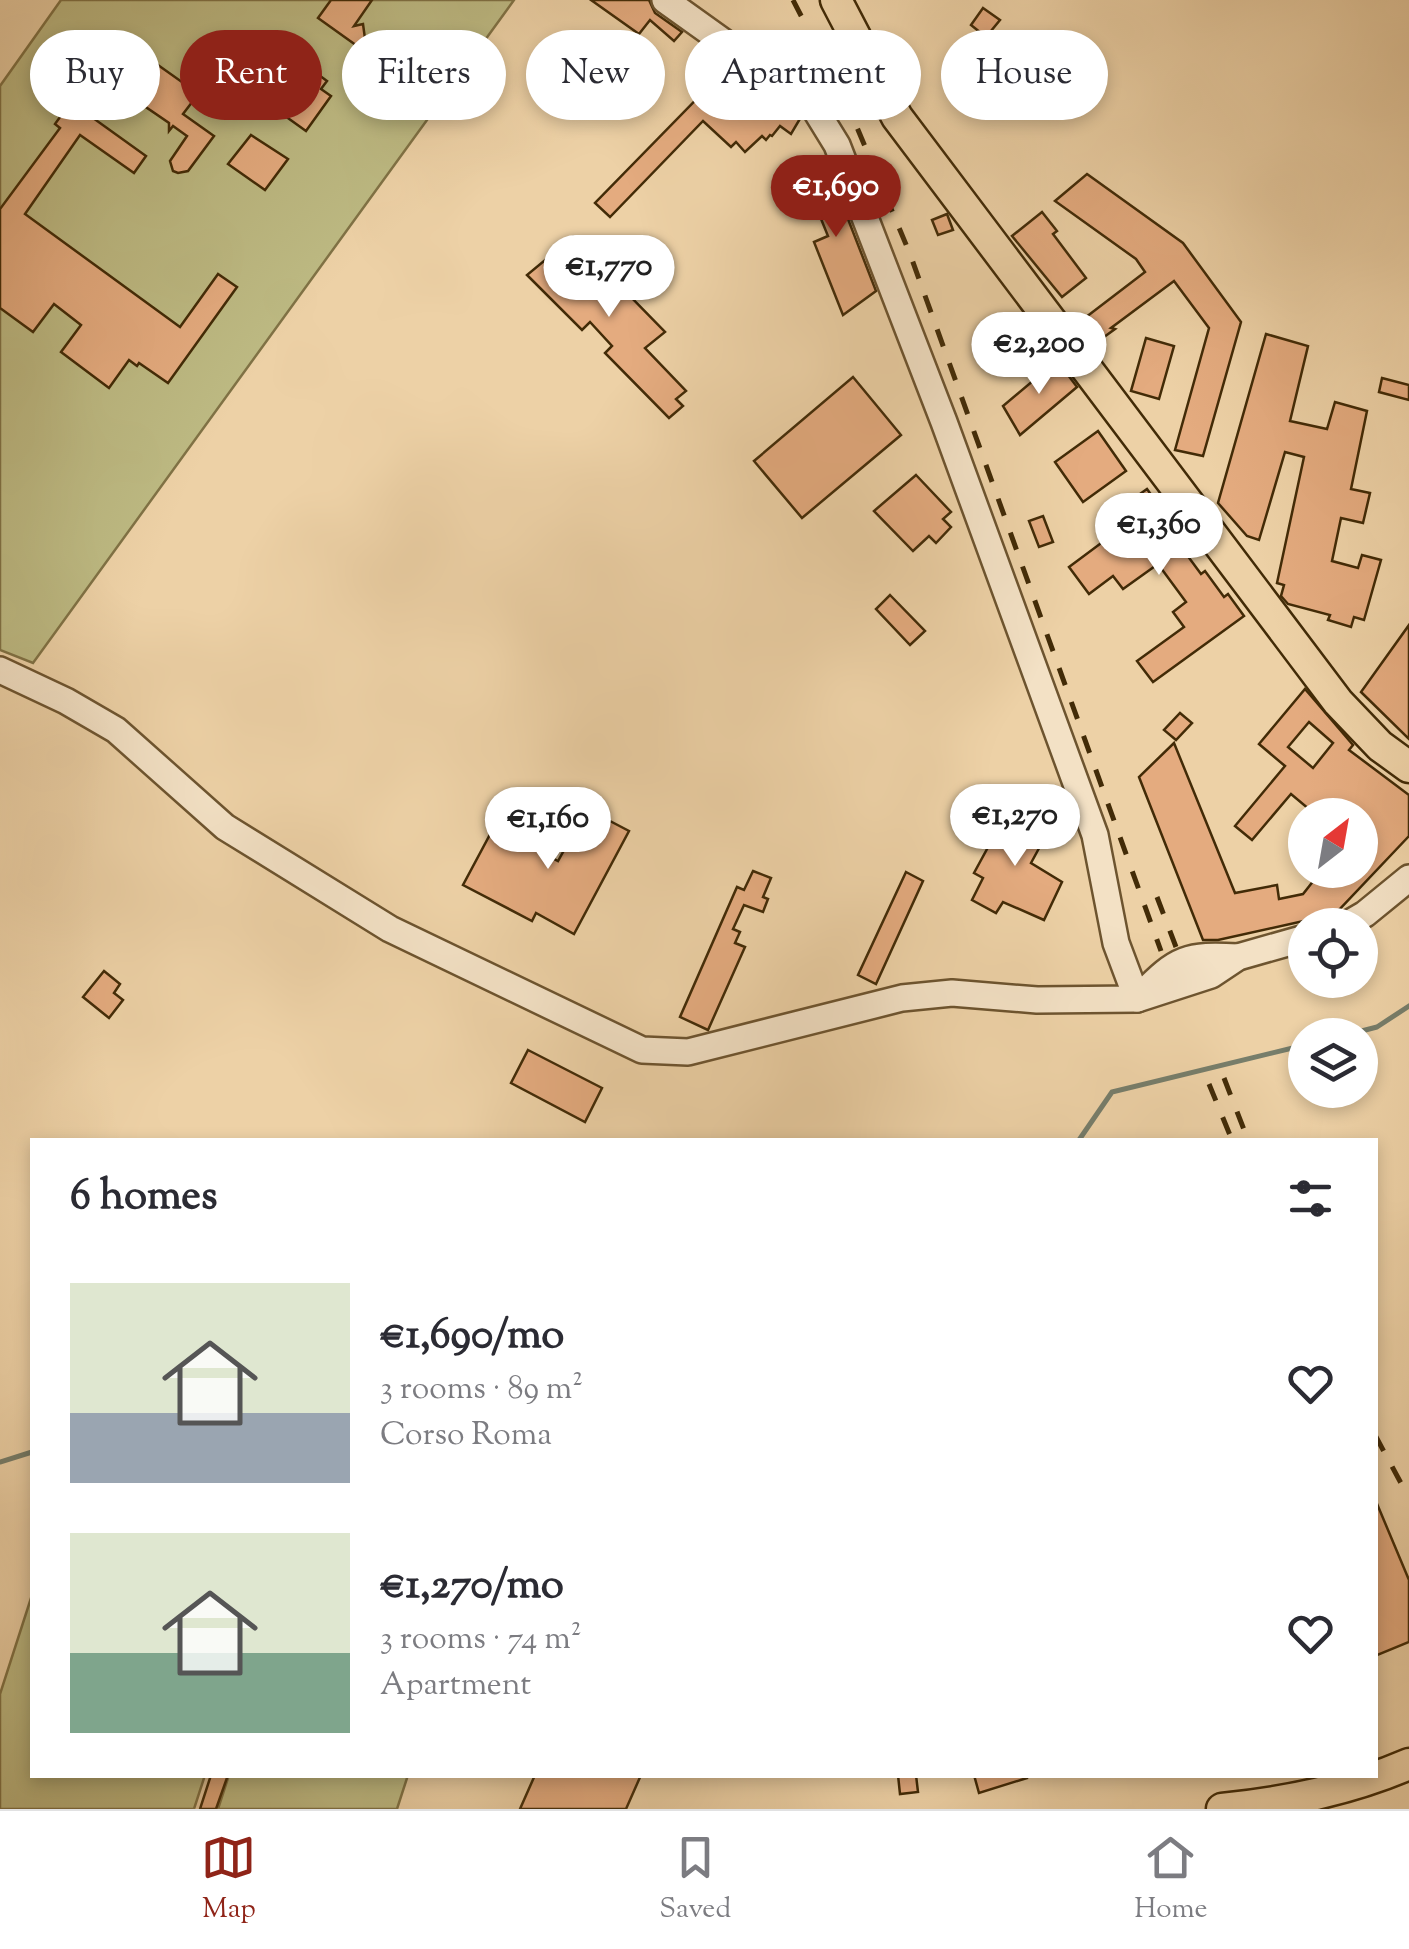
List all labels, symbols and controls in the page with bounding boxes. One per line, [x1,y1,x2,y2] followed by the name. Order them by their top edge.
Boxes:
[30,30,160,120] chip: Buy
[180,30,322,120] chip: Rent
[342,30,506,120] chip: Filters
[526,30,665,120] chip: New
[685,30,921,120] chip: Apartment
[941,30,1108,120] chip: House
[755,155,917,240] pin: €1,690
[793,164,879,210] text: €1,690
[528,235,690,320] pin: €1,770
[566,244,652,290] text: €1,770
[958,312,1120,397] pin: €2,200
[993,321,1085,367] text: €2,200
[1078,493,1240,578] pin: €1,360
[1117,502,1201,548] text: €1,360
[934,784,1096,869] pin: €1,270
[467,787,629,872] pin: €1,160
[972,793,1058,839] text: €1,270
[507,796,589,842] text: €1,160
[1288,798,1378,888] north arrow
[1288,798,1378,1108] map controls
[1288,908,1378,998] button: locate
[1288,1018,1378,1108] button: layers
[70,1168,217,1228] text: 6 homes
[1283,1171,1338,1226] icon: filters
[380,1307,564,1367] text: €1,690/mo
[150,1323,270,1443] icon: home
[1283,1356,1338,1411] icon: heart
[380,1367,583,1413] text: 3 rooms · 89 m²
[380,1413,552,1459] text: Corso Roma
[380,1557,564,1617] text: €1,270/mo
[150,1573,270,1693] icon: home
[1283,1606,1338,1661] icon: heart
[380,1617,582,1663] text: 3 rooms · 74 m²
[380,1663,531,1709] text: Apartment
[201,1830,256,1930] tab: Map
[659,1830,731,1930] tab: Saved
[1134,1830,1208,1930] tab: Home

